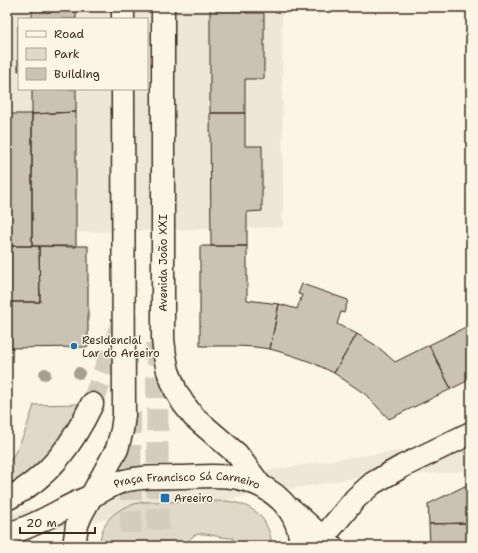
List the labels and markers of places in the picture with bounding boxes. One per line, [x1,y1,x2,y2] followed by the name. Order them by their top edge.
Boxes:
[82,333,160,361] place label: Residencial Lar do Areeiro
[69,341,79,351] marker: Residencial Lar do Areeiro
[174,491,213,506] place label: Areeiro
[159,492,171,504] marker: Areeiro

